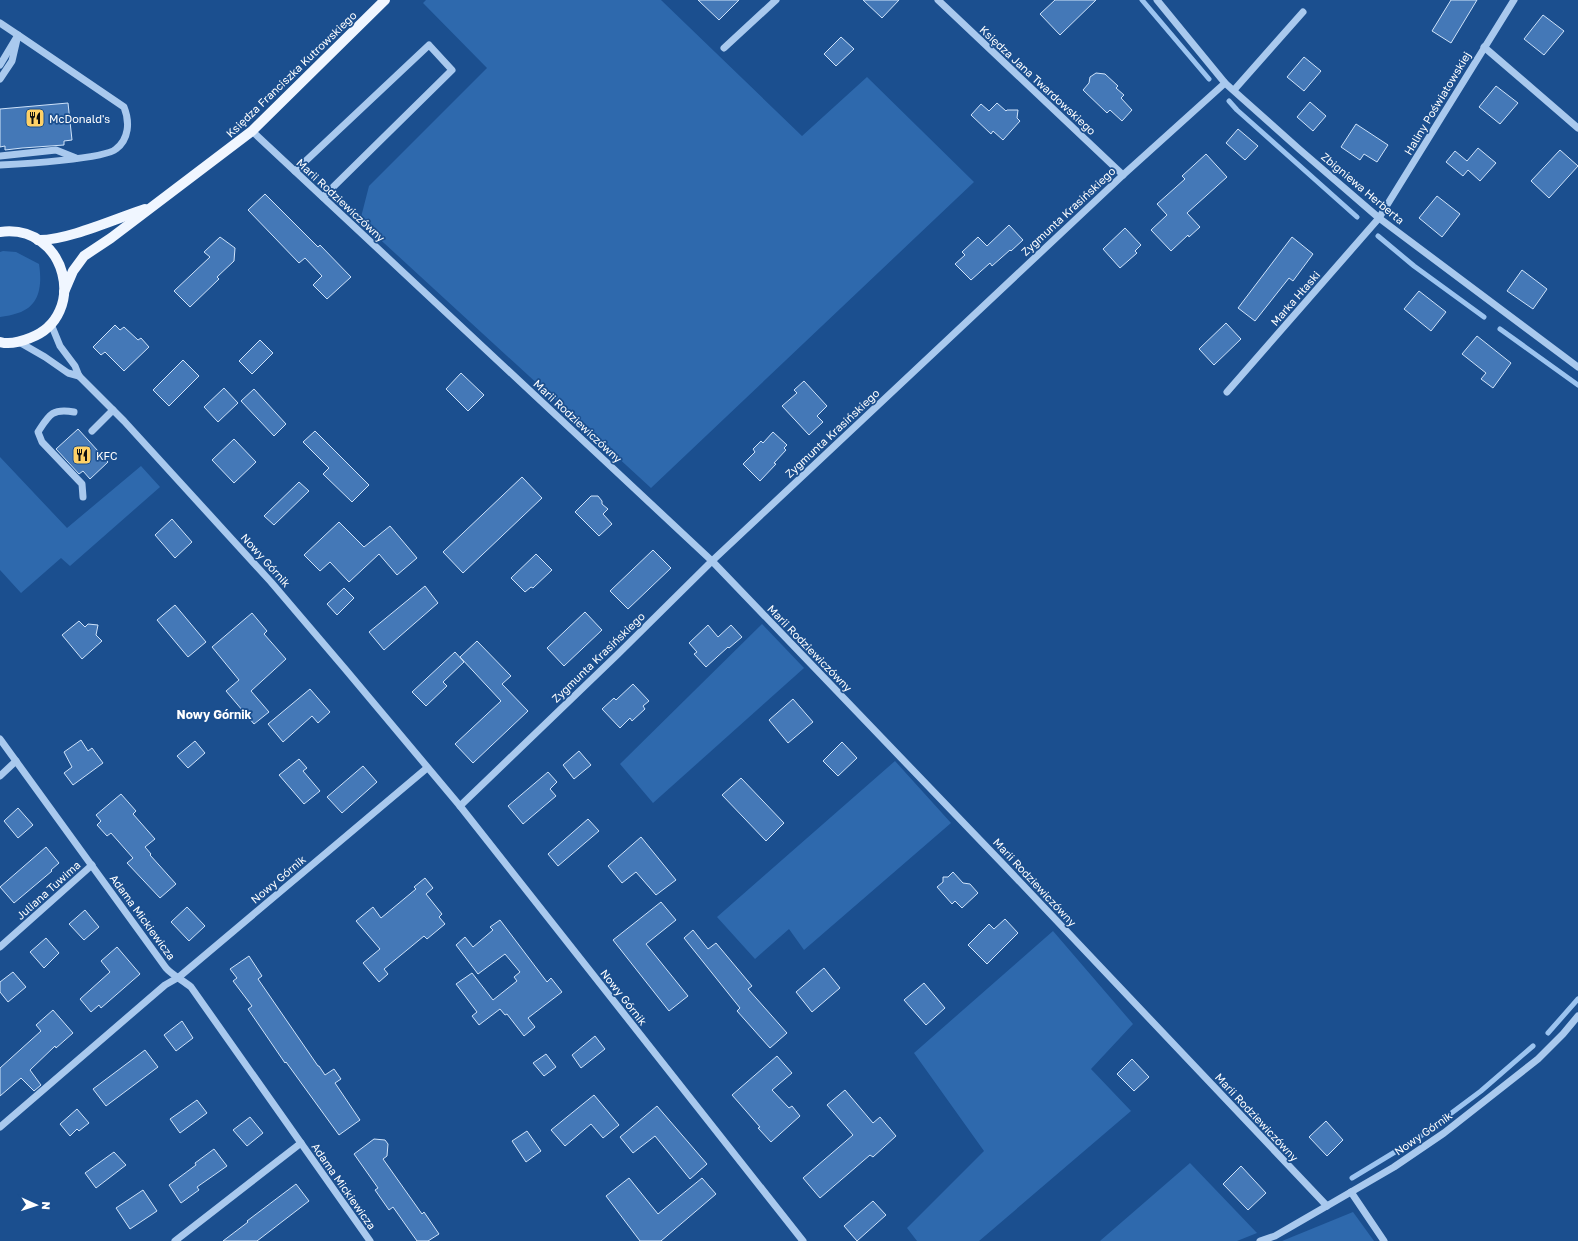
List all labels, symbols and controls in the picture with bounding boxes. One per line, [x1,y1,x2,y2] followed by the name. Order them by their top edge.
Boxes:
[223,8,359,140] street label: Księdza Franciszka Kutrowskiego
[977,23,1099,137] street label: Księdza Jana Twardowskiego
[1401,49,1473,157] street label: Haliny Poświatowskiej
[24,107,46,129] restaurant icon: McDonald's
[49,112,110,125] place label: McDonald's
[1319,150,1407,226] street label: Zbigniewa Herberta
[294,156,388,244] street label: Marii Rodziewiczówny
[1018,164,1118,258] street label: Zygmunta Krasińskiego
[1268,268,1322,328] street label: Marka Hłaski
[531,377,625,465] street label: Marii Rodziewiczówny
[782,386,882,480] street label: Zygmunta Krasińskiego
[71,444,93,466] restaurant icon: KFC
[96,449,118,462] place label: KFC
[239,531,293,589] street label: Nowy Górnik
[765,602,855,694] street label: Marii Rodziewiczówny
[549,609,647,705] street label: Zygmunta Krasińskiego
[177,707,251,722] district label: Nowy Górnik
[991,835,1079,929] street label: Marii Rodziewiczówny
[248,852,308,906] street label: Nowy Górnik
[13,858,83,922] street label: Juliana Tuwima
[108,872,178,962] street label: Adama Mickiewicza
[598,966,650,1028] street label: Nowy Górnik
[1213,1070,1301,1164] street label: Marii Rodziewiczówny
[1392,1108,1454,1158] street label: Nowy Górnik
[309,1140,379,1232] street label: Adama Mickiewicza
[16,1185,56,1225] north arrow
[40,1201,53,1210] text: N

